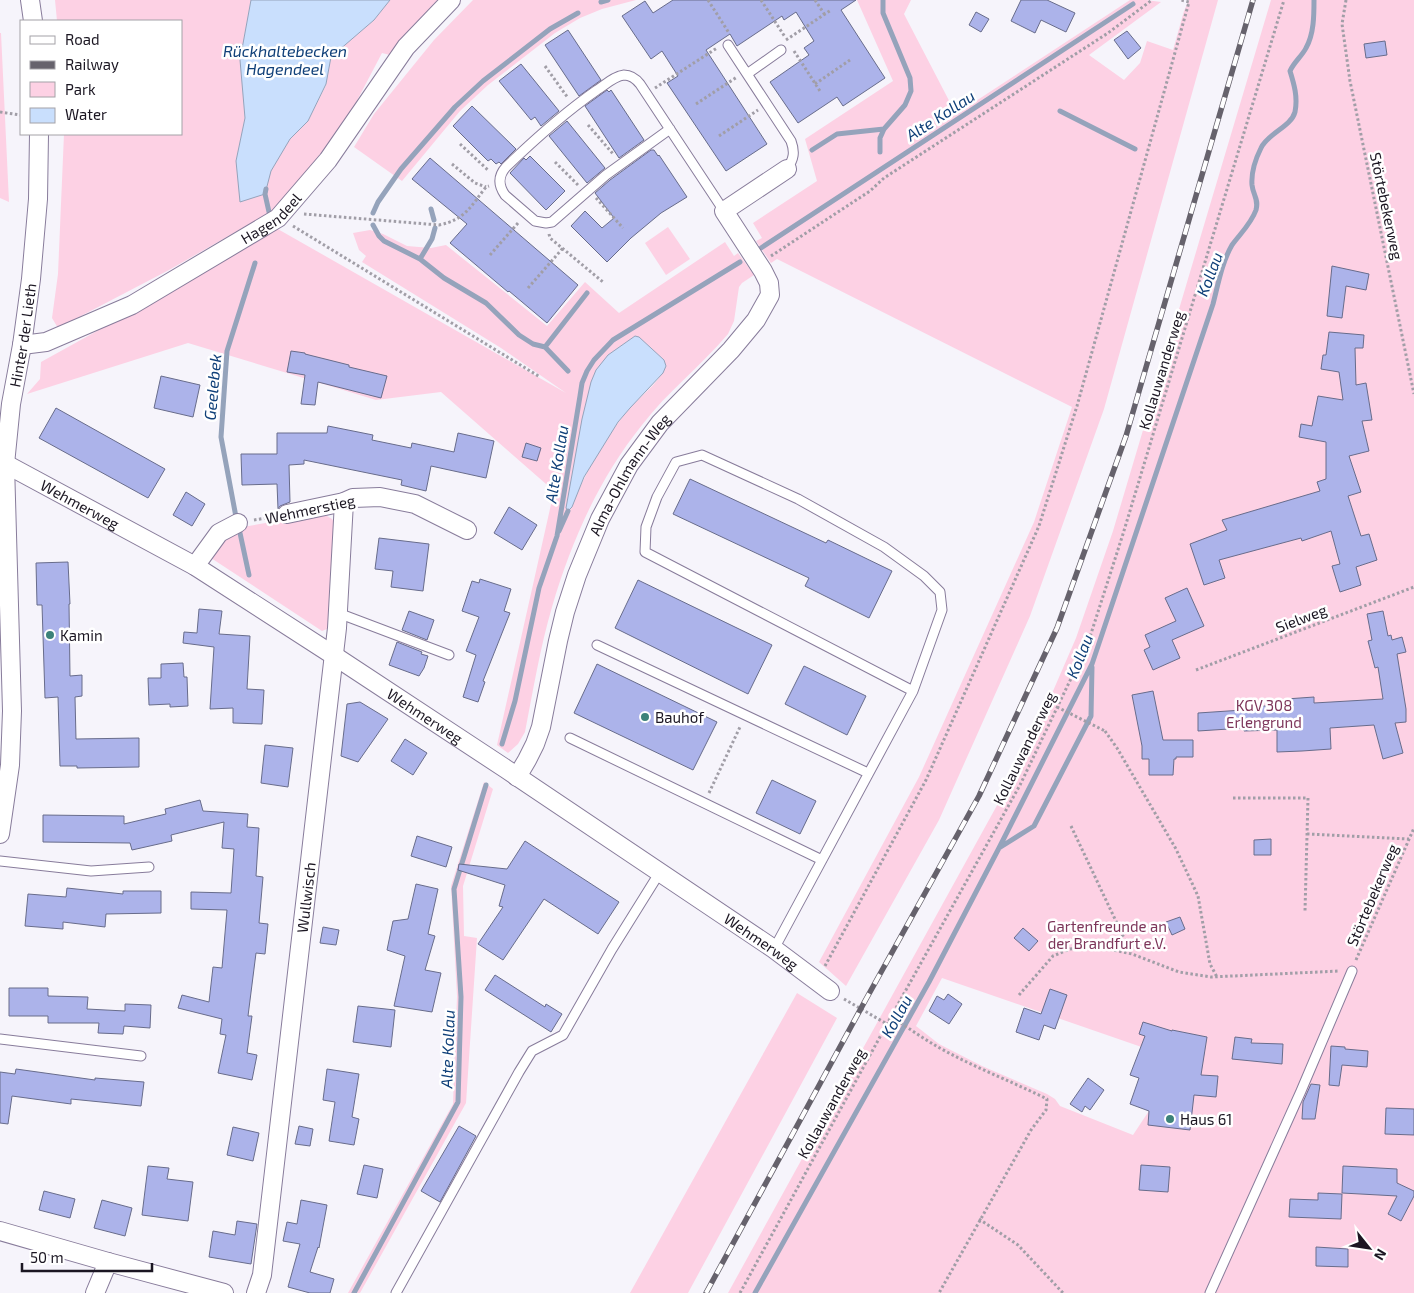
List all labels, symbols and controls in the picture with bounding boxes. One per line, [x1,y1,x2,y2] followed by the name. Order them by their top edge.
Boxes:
[20,20,182,135] legend
[65,30,100,48] text: Road
[223,41,347,78] water label: Rückhaltebecken Hagendeel
[65,55,119,73] text: Railway
[65,80,96,98] text: Park
[901,86,978,145] water label: Alte Kollau
[65,105,107,123] text: Water
[1367,151,1407,262] street label: Störtebekerweg
[237,189,305,247] street label: Hagendeel
[1192,249,1226,299] water label: Kollau
[5,282,39,389] street label: Hinter der Lieth
[1134,308,1188,432] street label: Kollauwanderweg
[200,353,224,421] water label: Geelebek
[585,409,674,538] street label: Alma-Ohlmann-Weg
[540,424,572,505] water label: Alte Kollau
[38,476,123,533] street label: Wehmerweg
[263,491,357,527] street label: Wehmerstieg
[1273,600,1330,636] street label: Sielweg
[60,626,103,644] place label: Kamin
[44,629,56,641] marker: Kamin
[1062,631,1096,681] water label: Kollau
[384,684,467,747] street label: Wehmerweg
[989,688,1059,807] street label: Kollauwanderweg
[1226,696,1302,731] park label: KGV 308 Erlengrund
[655,708,704,726] place label: Bauhof
[639,711,651,723] marker: Bauhof
[1342,841,1402,949] street label: Störtebekerweg
[293,861,319,934] street label: Wullwisch
[721,909,803,974] street label: Wehmerweg
[1047,917,1167,952] park label: Gartenfreunde an der Brandfurt e.V.
[877,991,915,1041] water label: Kollau
[436,1009,458,1090] water label: Alte Kollau
[793,1044,869,1161] street label: Kollauwanderweg
[1180,1110,1232,1128] place label: Haus 61
[1164,1113,1176,1125] marker: Haus 61
[1344,1223,1394,1273] north arrow
[22,1240,152,1272] scale bar
[1371,1246,1391,1263] text: N
[30,1248,64,1266] text: 50 m

